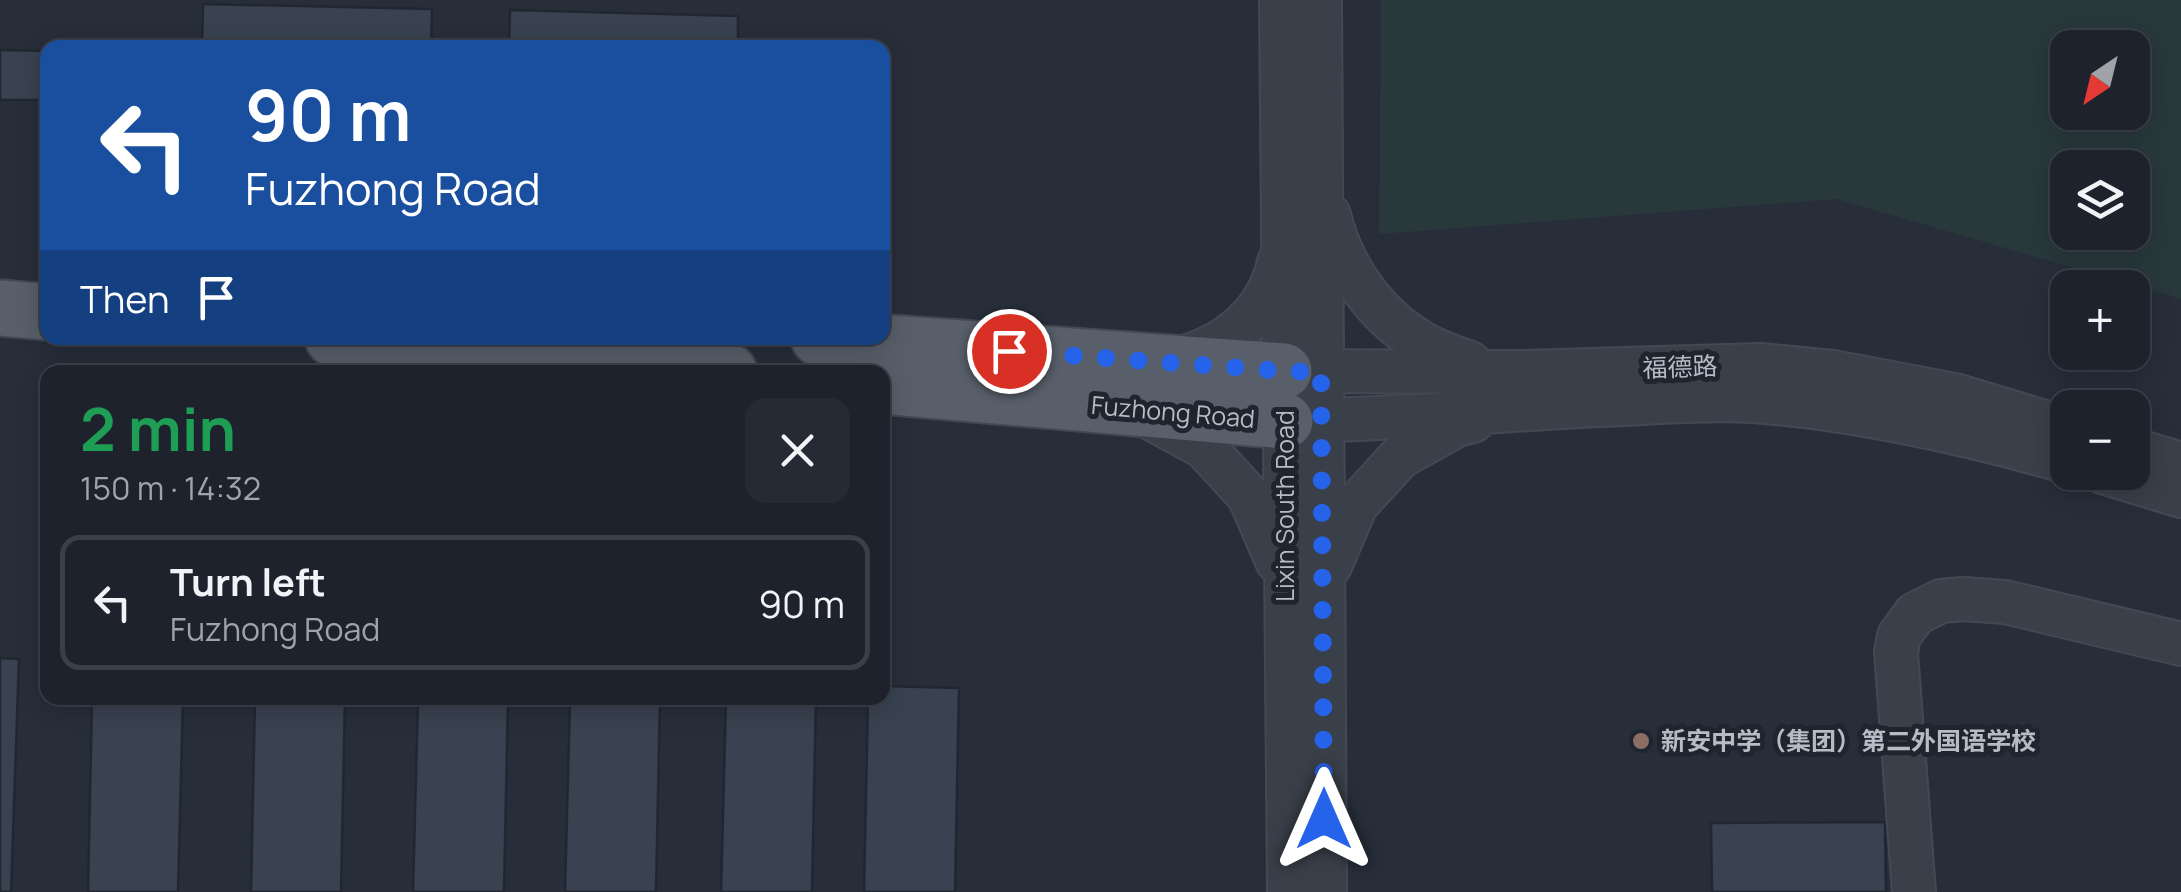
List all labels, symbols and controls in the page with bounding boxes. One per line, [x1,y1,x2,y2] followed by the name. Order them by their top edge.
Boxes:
[2050,30,2150,130] north arrow
[2050,30,2150,490] map controls
[245,66,412,162] text: 90 m
[80,80,210,210] icon: left
[2050,150,2150,250] button: layers
[245,157,541,219] text: Fuzhong Road
[189,270,244,325] icon: arrive
[2050,270,2150,370] button: +
[80,272,169,324] text: Then
[967,309,1052,394] pin
[982,324,1037,379] icon: arrive
[1642,348,1718,385] street label: 福德路
[80,387,236,469] text: 2 min
[1090,387,1256,436] street label: Fuzhong Road
[2050,390,2150,490] button: −
[745,398,850,503] button: close
[1267,410,1302,602] street label: Lixin South Road
[80,466,261,510] text: 150 m · 14:32
[170,555,326,607] text: Turn left
[85,575,140,630] icon: left
[758,577,845,629] text: 90 m
[170,607,380,651] text: Fuzhong Road
[1661,723,2036,758] place label: 新安中学（集团）第二外国语学校
[1630,730,1652,752] marker: 新安中学（集团）第二外国语学校
[1272,767,1376,871] position arrow

